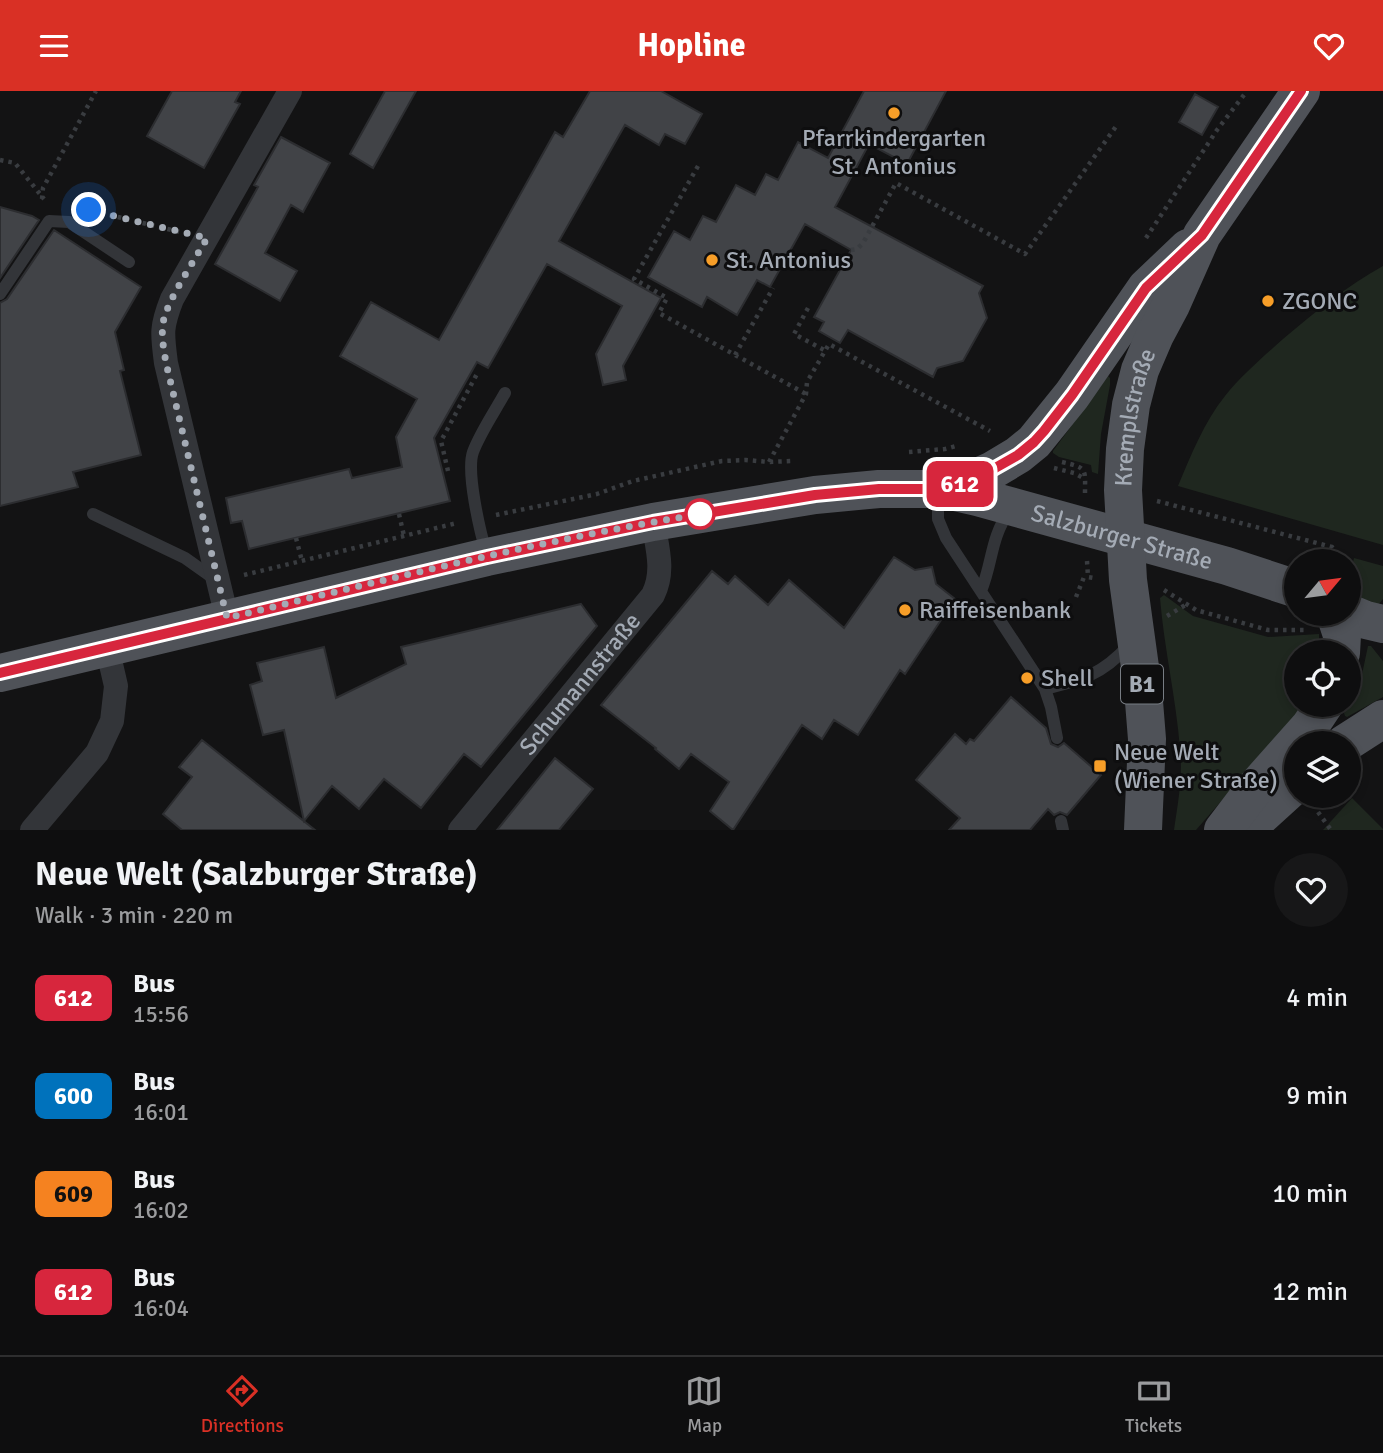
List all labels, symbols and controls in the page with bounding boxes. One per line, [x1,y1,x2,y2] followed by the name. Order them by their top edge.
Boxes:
[637,26,746,65] text: Hopline
[35,27,73,65] icon: menu
[1310,27,1348,65] icon: heart
[886,105,902,121] marker: Pfarrkindergarten St. Antonius
[802,123,986,181] place label: Pfarrkindergarten St. Antonius
[71,192,106,227] your location
[726,245,851,275] place label: St. Antonius
[704,252,720,268] marker: St. Antonius
[1282,286,1357,316] place label: ZGONC
[1260,293,1276,309] marker: ZGONC
[1108,344,1163,487] street label: Kremplstraße
[920,461,1000,507] line badge: 612
[941,469,979,499] text: 612
[1028,498,1216,576] street label: Salzburger Straße
[685,499,715,529] unlabelled marker
[1284,549,1362,627] north arrow
[1284,549,1361,808] map controls
[919,595,1071,625] place label: Raiffeisenbank
[897,602,913,618] marker: Raiffeisenbank
[513,607,647,761] street label: Schumannstraße
[1284,640,1361,717] button: locate
[1041,663,1093,693] place label: Shell
[1121,664,1163,703] road number: B1
[1019,670,1035,686] marker: Shell
[1284,731,1361,808] button: layers
[1114,737,1278,795] place label: Neue Welt (Wiener Straße)
[1092,758,1108,774] marker: Neue Welt (Wiener Straße)
[1274,853,1348,927] button: heart
[35,854,478,895] text: Neue Welt (Salzburger Straße)
[35,901,233,930] text: Walk · 3 min · 220 m
[133,968,175,1000] text: Bus
[1286,982,1348,1014] text: 4 min
[54,983,93,1013] text: 612
[133,1000,189,1029] text: 15:56
[133,1066,175,1098] text: Bus
[1286,1080,1348,1112] text: 9 min
[54,1081,93,1111] text: 600
[133,1098,189,1127] text: 16:01
[133,1164,175,1196] text: Bus
[1272,1178,1348,1210] text: 10 min
[54,1179,93,1209] text: 609
[133,1196,189,1225] text: 16:02
[133,1262,175,1294] text: Bus
[1272,1276,1348,1308] text: 12 min
[54,1277,93,1307] text: 612
[133,1294,189,1323] text: 16:04
[201,1372,284,1438] tab: Directions
[685,1372,723,1438] tab: Map
[1125,1372,1182,1438] tab: Tickets

